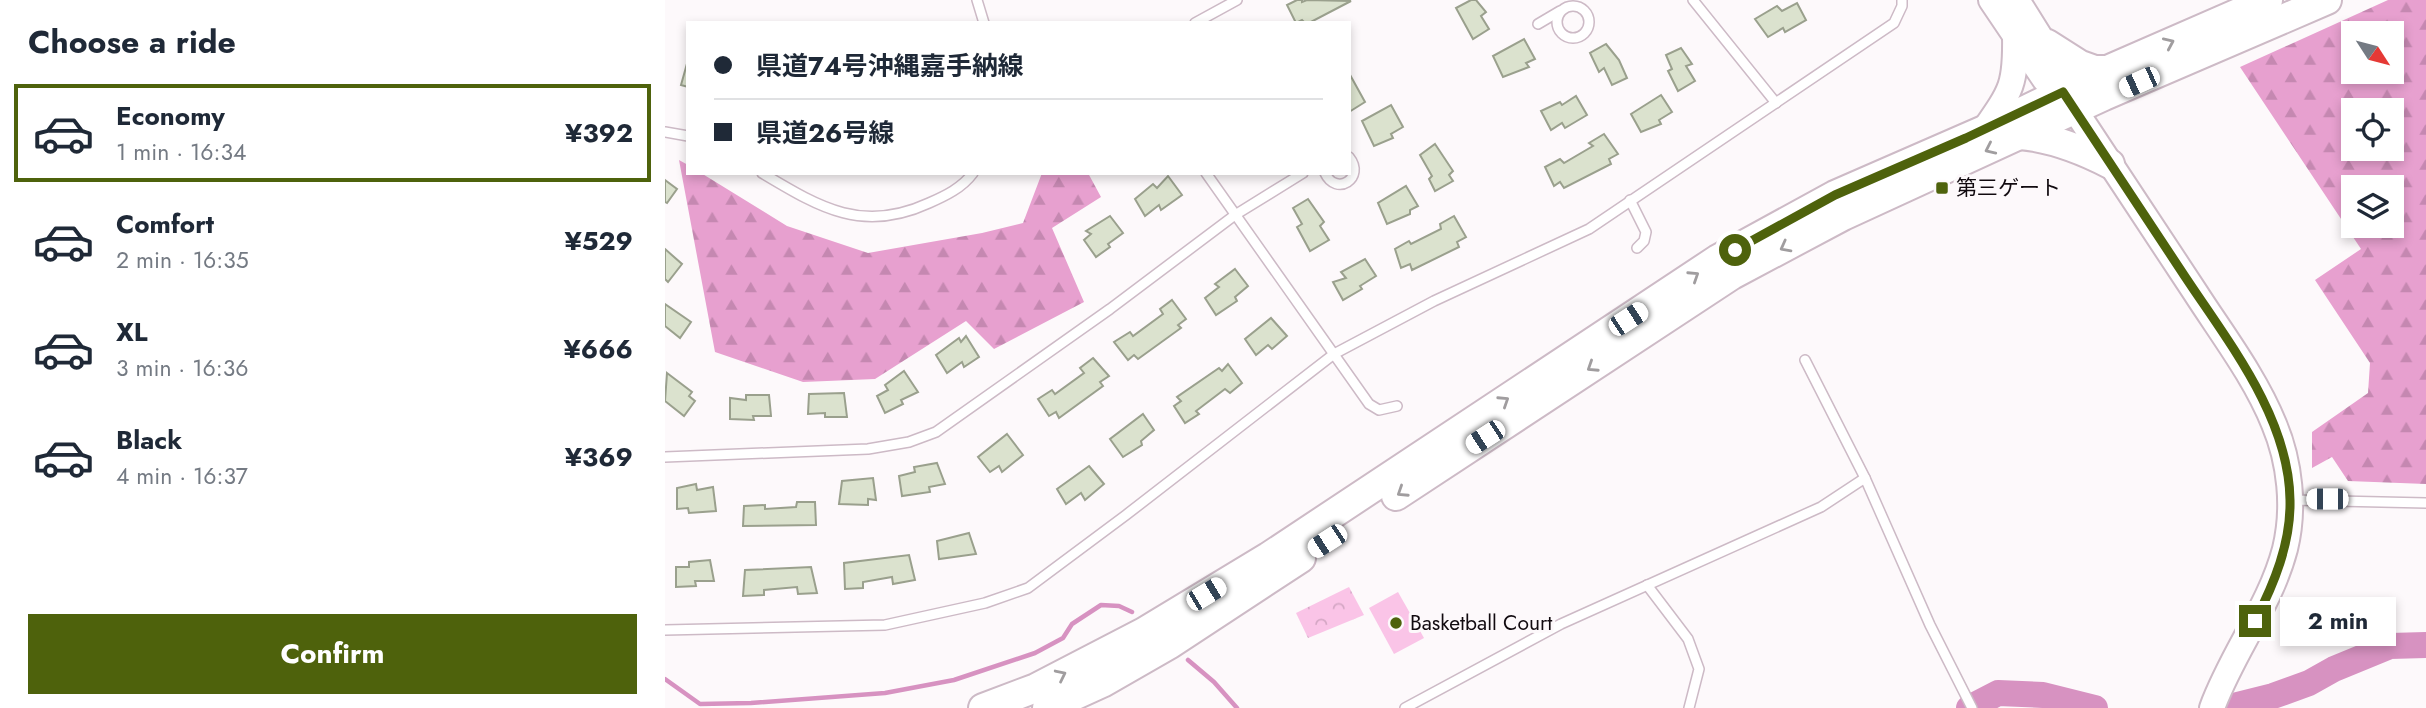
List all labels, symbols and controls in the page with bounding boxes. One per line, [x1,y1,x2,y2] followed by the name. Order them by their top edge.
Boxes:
[28,19,236,65] text: Choose a ride
[2341,21,2405,84] north arrow
[2341,21,2404,238] map controls
[2162,37,2175,51] one-way arrow
[756,47,1024,85] text: 県道74号沖縄嘉手納線
[2116,64,2163,100] car
[116,97,225,135] text: Economy
[2341,98,2404,161] button: locate
[32,102,95,165] icon: car
[565,114,633,152] text: ¥392
[756,114,894,152] text: 県道26号線
[116,135,246,169] text: 1 min · 16:34
[1985,141,1998,155] one-way arrow
[1956,173,2061,203] place label: 第三ゲート
[2341,175,2404,238] button: layers
[1934,180,1950,196] marker: 第三ゲート
[116,205,214,243] text: Comfort
[32,210,95,273] icon: car
[564,222,633,260] text: ¥529
[1719,234,1751,266] route start
[1780,238,1792,252] one-way arrow
[116,243,249,277] text: 2 min · 16:35
[1686,271,1699,284] one-way arrow
[1605,299,1652,339] car
[116,313,148,351] text: XL
[32,318,95,381] icon: car
[563,330,633,368] text: ¥666
[116,351,248,385] text: 3 min · 16:36
[1587,358,1600,371] one-way arrow
[1496,397,1509,409] one-way arrow
[1462,417,1509,457] car
[116,421,182,459] text: Black
[32,426,95,489] icon: car
[565,438,633,476] text: ¥369
[116,459,248,493] text: 4 min · 16:37
[1397,483,1410,496] one-way arrow
[2307,489,2349,510] car
[1304,521,1351,561] car
[1183,574,1230,614] car
[2279,596,2395,646] callout: 2 min
[2308,604,2368,638] text: 2 min
[2239,605,2271,637] route end
[1410,608,1552,638] place label: Basketball Court
[28,614,637,694] button: Confirm
[1388,615,1404,631] marker: Basketball Court
[1054,670,1066,684] one-way arrow

